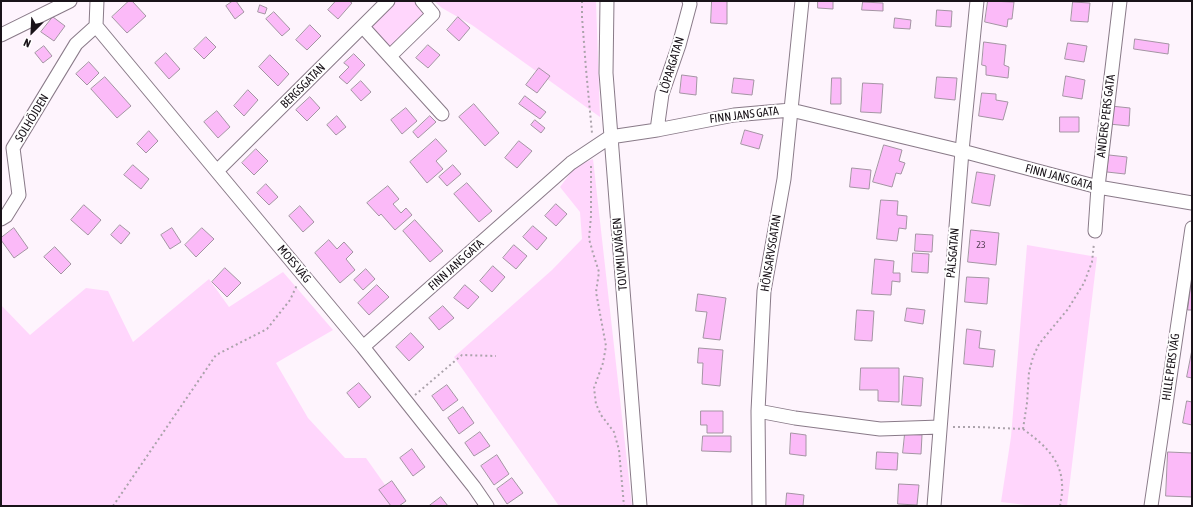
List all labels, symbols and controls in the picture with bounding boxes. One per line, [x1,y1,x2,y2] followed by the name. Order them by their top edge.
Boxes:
[12,12,52,52] north arrow
[657,35,687,95] street label: LÖPARGATAN
[22,36,33,50] text: N
[278,61,328,111] street label: BERGSGATAN
[1094,74,1118,158] street label: ANDERS PERS GATA
[12,92,52,144] street label: SOLHÖJDEN
[709,104,779,126] street label: FINN JANS GATA
[1024,161,1094,193] street label: FINN JANS GATA
[758,213,784,293] street label: HÖNSARVSGATAN
[610,217,630,291] street label: TOLVMILAVÄGEN
[944,227,962,279] street label: PÅLSGATAN
[425,236,487,294] street label: FINN JANS GATA
[976,239,986,251] house number: 23
[274,242,314,286] street label: MOES VÄG
[1159,333,1183,401] street label: HILLE PERS VÄG

